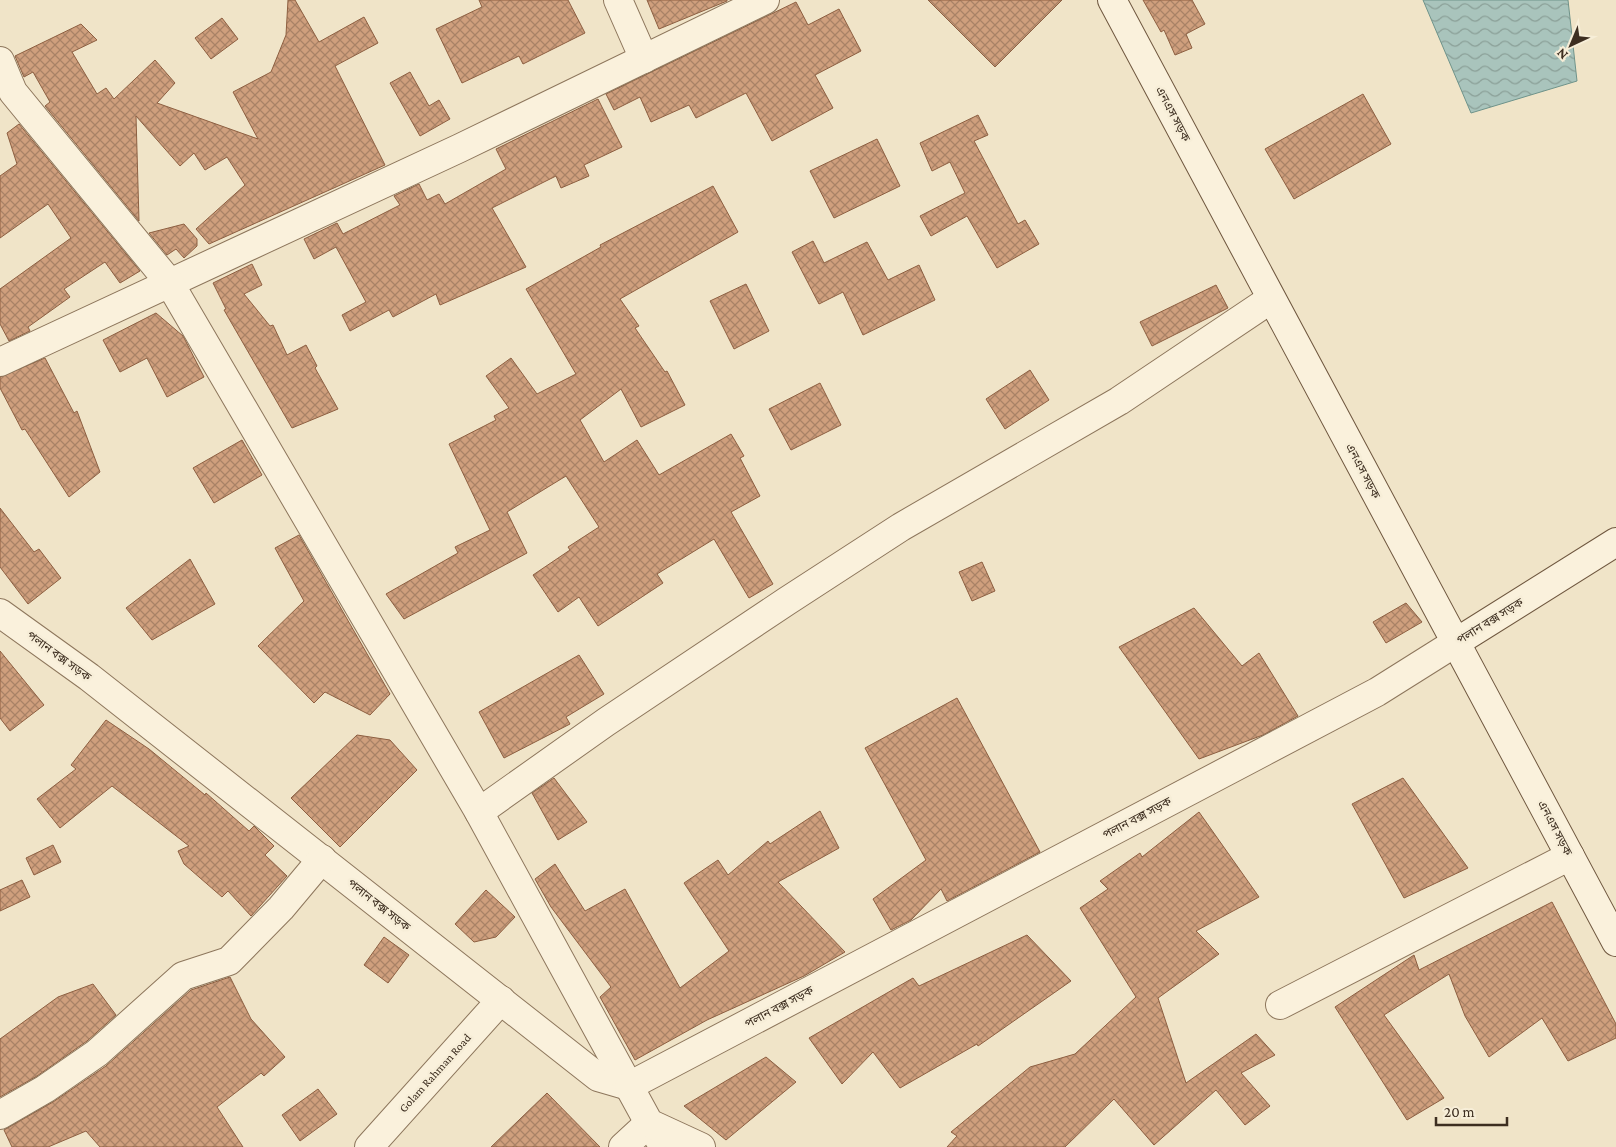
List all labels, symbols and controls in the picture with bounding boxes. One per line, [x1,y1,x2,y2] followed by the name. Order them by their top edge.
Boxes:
[1546,20,1596,70] north arrow
[1553,45,1571,63] text: N
[1153,84,1193,144] street label: এনএস সড়ক
[1343,441,1383,501] street label: এনএস সড়ক
[1454,595,1526,647] street label: পলান বক্স সড়ক
[24,628,94,684] street label: পলান বক্স সড়ক
[1100,794,1174,842] street label: পলান বক্স সড়ক
[1535,798,1575,858] street label: এনএস সড়ক
[345,876,413,934] street label: পলান বক্স সড়ক
[742,983,816,1031] street label: পলান বক্স সড়ক
[396,1030,474,1115] street label: Golam Rahman Road
[1436,1094,1507,1126] scale bar
[1444,1104,1475,1120] text: 20 m

